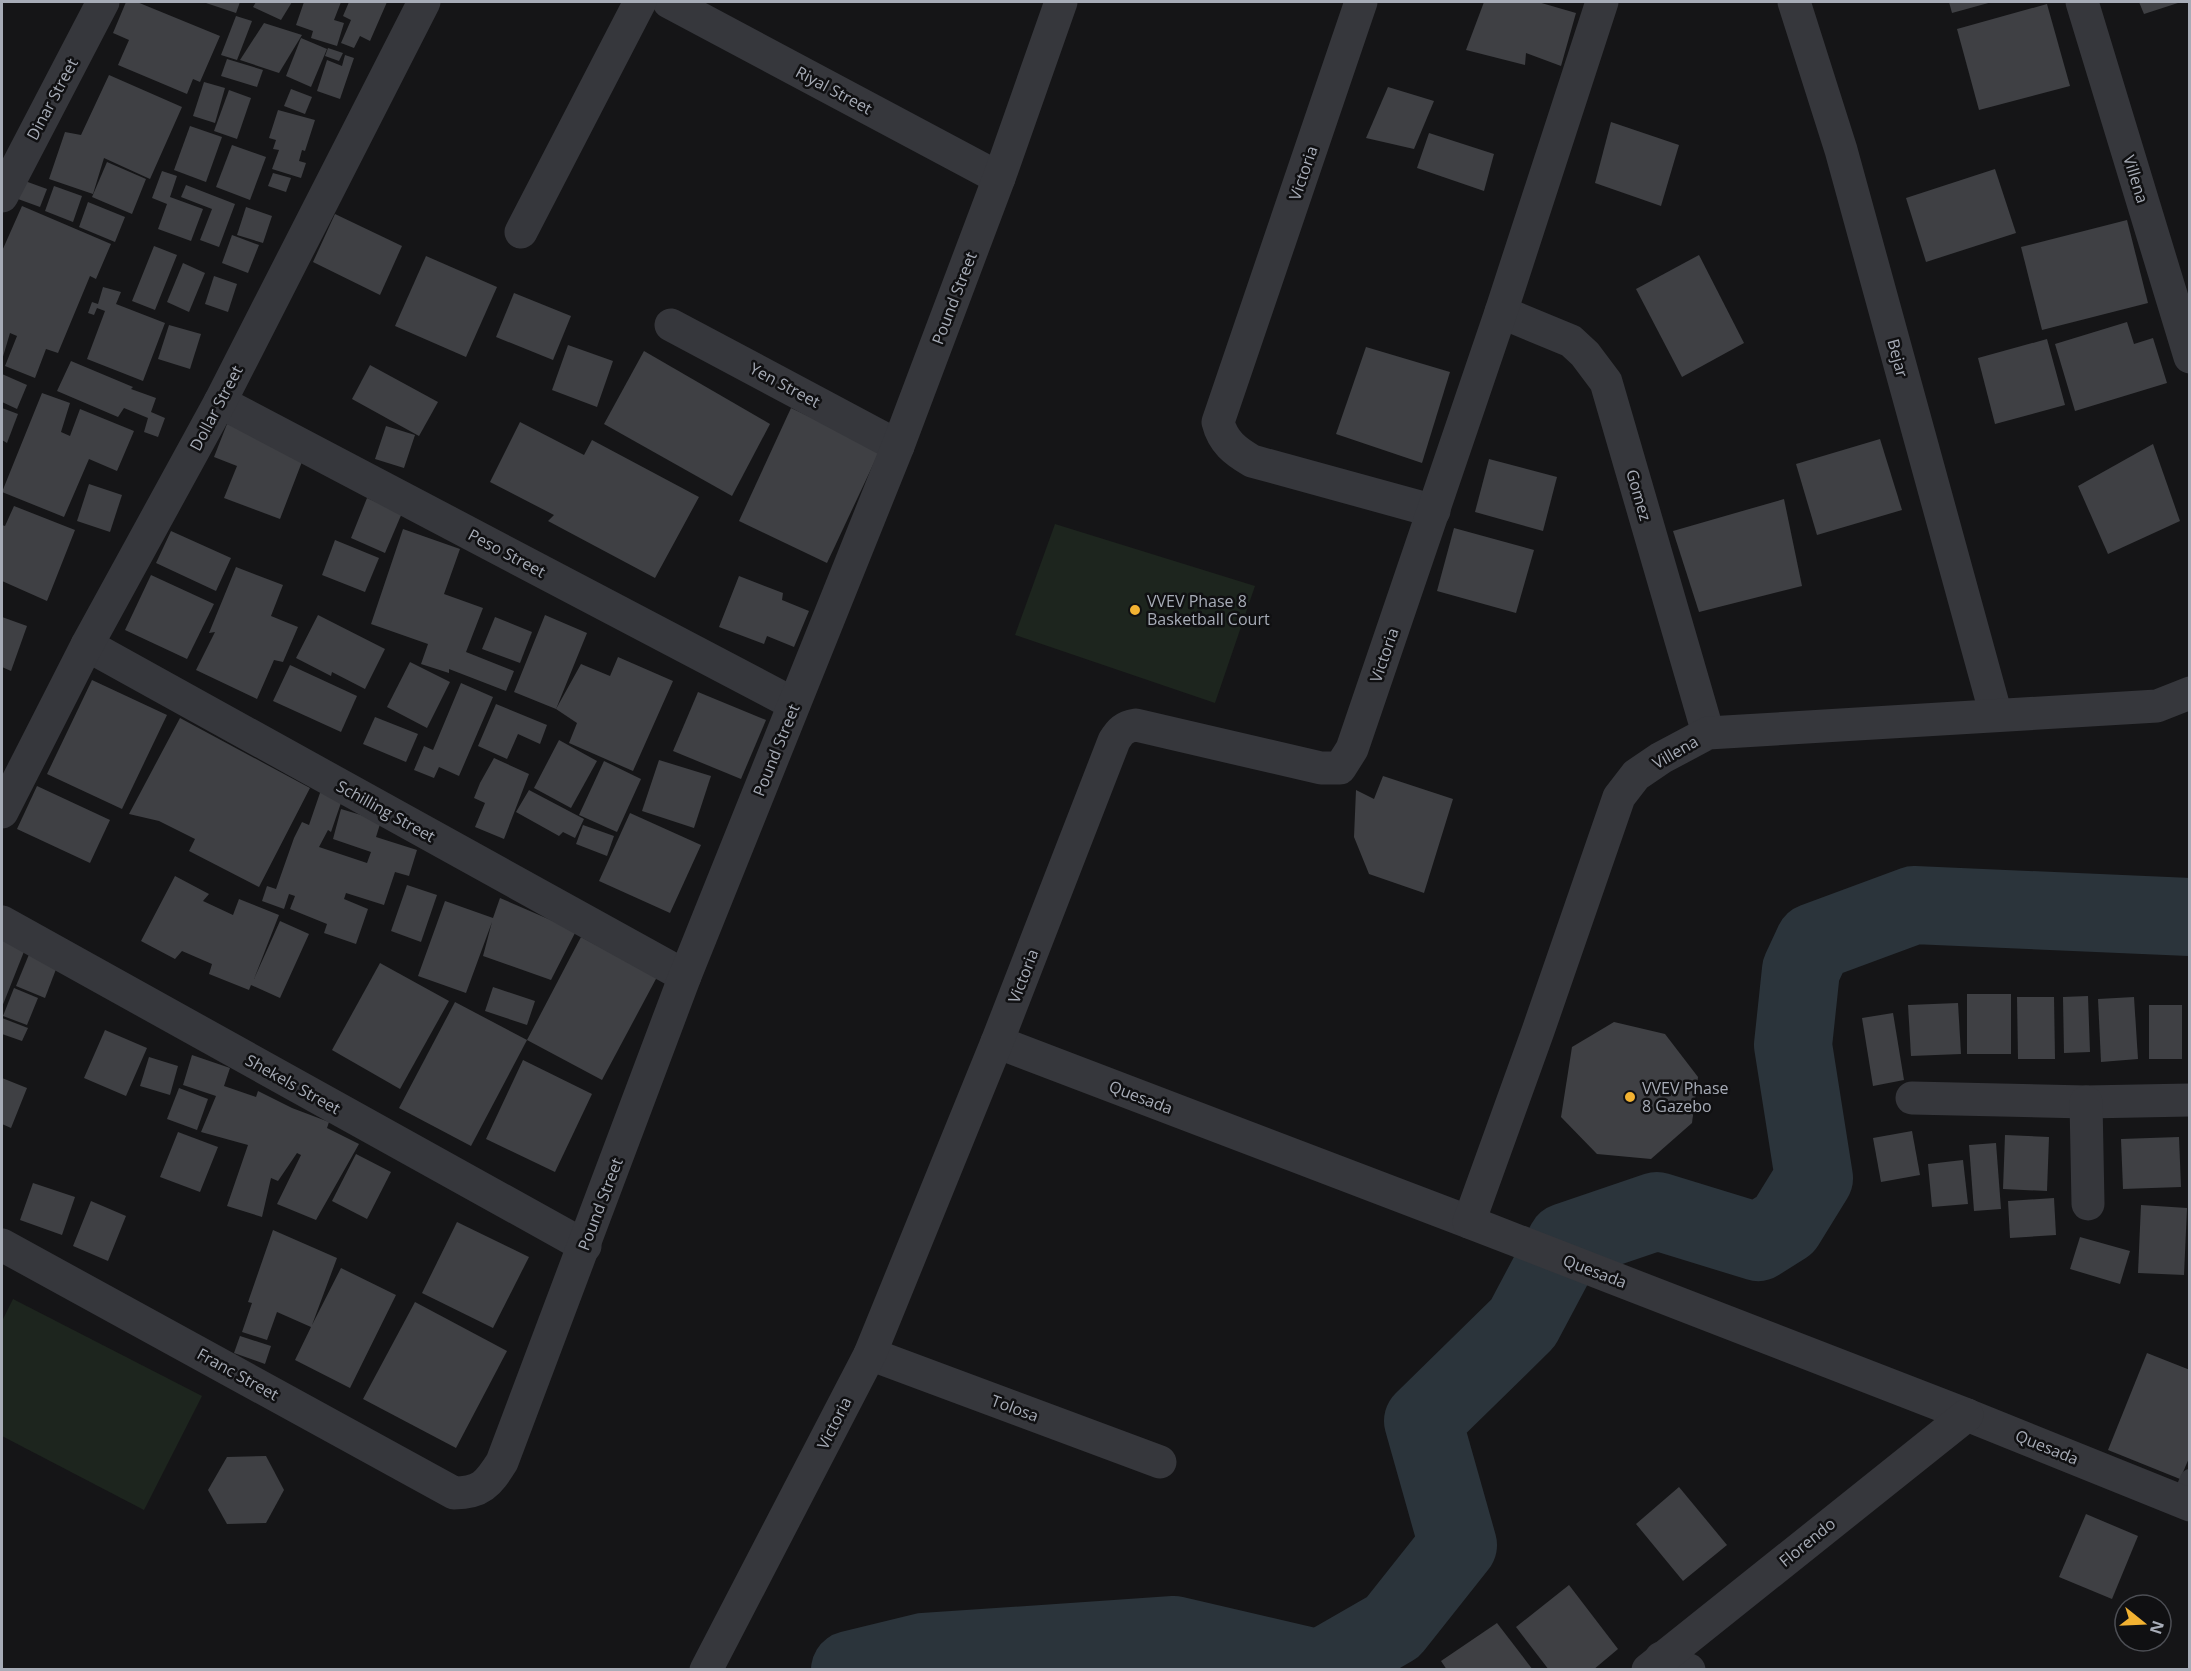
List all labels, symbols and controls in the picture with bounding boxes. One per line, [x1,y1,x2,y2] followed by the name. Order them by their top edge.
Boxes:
[21,54,83,144] street label: Dinar Street
[792,61,876,119] street label: Riyal Street
[1283,143,1323,203] street label: Victoria
[2118,152,2154,206] street label: Villena
[926,248,982,347] street label: Pound Street
[1882,336,1914,380] street label: Bejar
[746,357,824,413] street label: Yen Street
[184,361,248,454] street label: Dollar Street
[1621,467,1657,523] street label: Gomez
[464,523,550,583] street label: Peso Street
[1147,590,1270,630] place label: VVEV Phase 8 Basketball Court
[1128,603,1142,617] marker: VVEV Phase 8 Basketball Court
[1364,625,1404,685] street label: Victoria
[748,700,805,799] street label: Pound Street
[1648,730,1702,774] street label: Villena
[333,775,440,847] street label: Schilling Street
[1003,946,1043,1006] street label: Victoria
[242,1049,345,1119] street label: Shekels Street
[1106,1075,1176,1119] street label: Quesada
[1642,1077,1729,1117] place label: VVEV Phase 8 Gazebo
[1623,1090,1637,1104] marker: VVEV Phase 8 Gazebo
[572,1154,628,1253] street label: Pound Street
[1560,1249,1630,1293] street label: Quesada
[193,1343,283,1406] street label: Franc Street
[988,1389,1042,1427] street label: Tolosa
[811,1393,857,1453] street label: Victoria
[2012,1424,2082,1470] street label: Quesada
[1774,1512,1840,1572] street label: Florendo
[2113,1593,2173,1653] north arrow
[2145,1618,2170,1637] text: N

